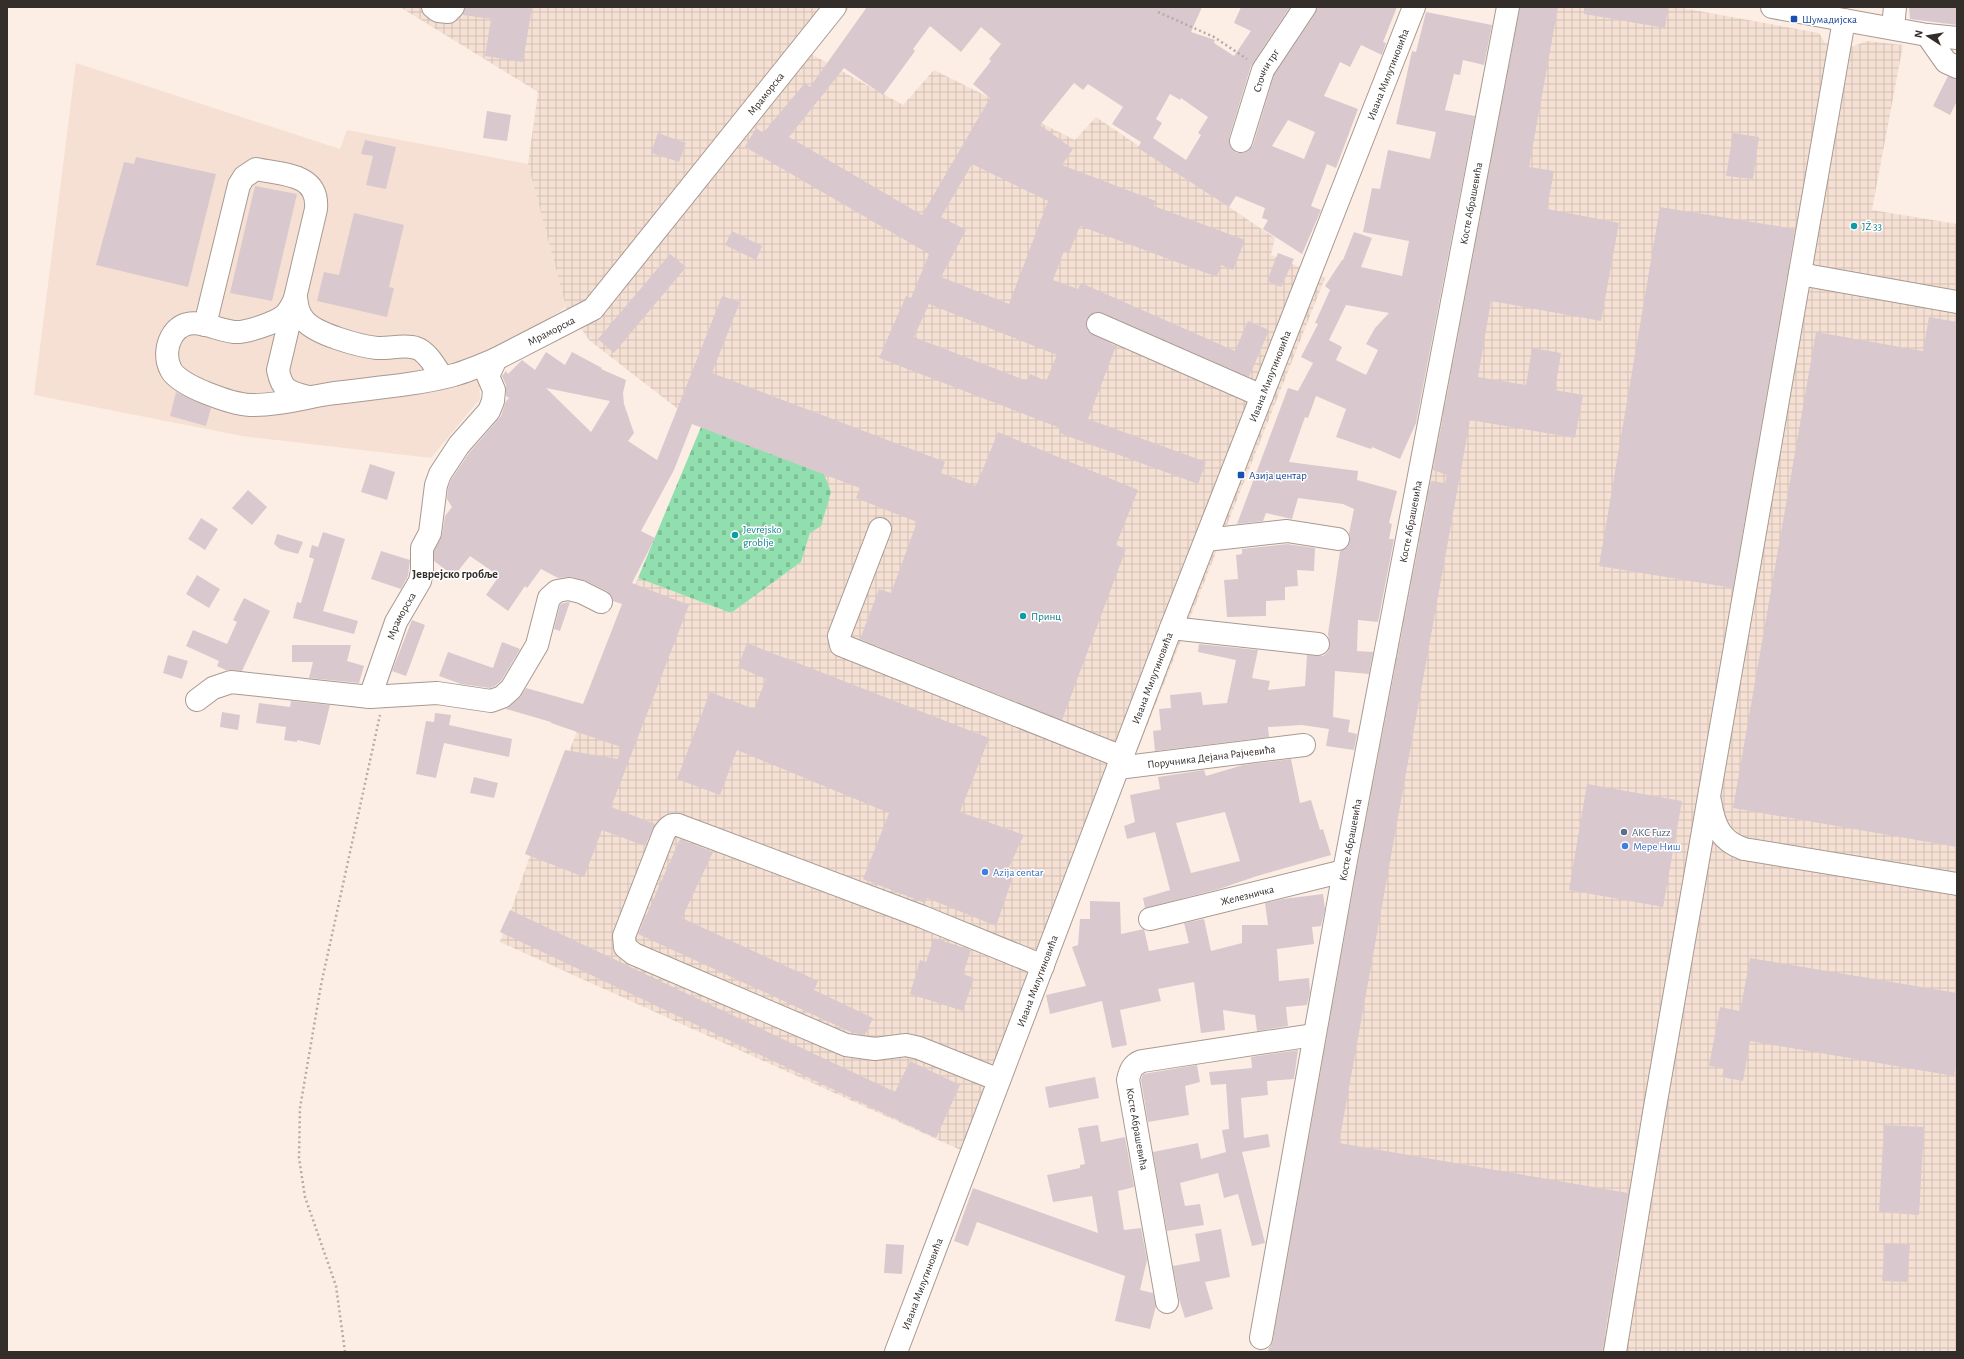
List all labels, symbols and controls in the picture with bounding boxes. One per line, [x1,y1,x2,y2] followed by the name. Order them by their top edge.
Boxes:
[1789,14,1799,24] marker: Шумадијска
[1802,14,1857,25] place label: Шумадијска
[1908,16,1948,56] north arrow
[1365,27,1410,122] street label: Ивана Милутиновића
[1913,29,1925,39] text: N
[1251,47,1281,93] street label: Сточни трг
[745,70,786,117] street label: Мраморска
[1458,161,1484,245] street label: Косте Абрашевића
[1849,221,1859,231] marker: JŽ 33
[1862,221,1883,232] place label: JŽ 33
[526,314,576,347] street label: Мраморска
[1247,329,1292,423] street label: Ивана Милутиновића
[1236,470,1246,480] marker: Азија центар
[1249,470,1307,481] place label: Азија центар
[1397,480,1424,564] street label: Косте Абрашевића
[743,524,782,548] place label: Jevrejsko groblje
[730,530,740,540] marker: Jevrejsko groblje
[412,568,498,581] district label: Јеврејско гробље
[385,590,418,641] street label: Мраморска
[1018,611,1028,621] marker: Принц
[1031,611,1061,622] place label: Принц
[1130,631,1174,725] street label: Ивана Милутиновића
[1147,743,1276,770] street label: Поручника Дејана Рајчевића
[1337,798,1363,882] street label: Косте Абрашевића
[1619,827,1629,837] marker: AKC Fuzz
[1632,827,1671,838] place label: AKC Fuzz
[1620,841,1630,851] marker: Мере Ниш
[1633,841,1681,852] place label: Мере Ниш
[980,867,990,877] marker: Azija centar
[993,867,1044,878] place label: Azija centar
[1219,883,1275,907] street label: Железничка
[1015,933,1059,1028] street label: Ивана Милутиновића
[1124,1087,1150,1171] street label: Косте Абрашевића
[900,1236,944,1331] street label: Ивана Милутиновића

